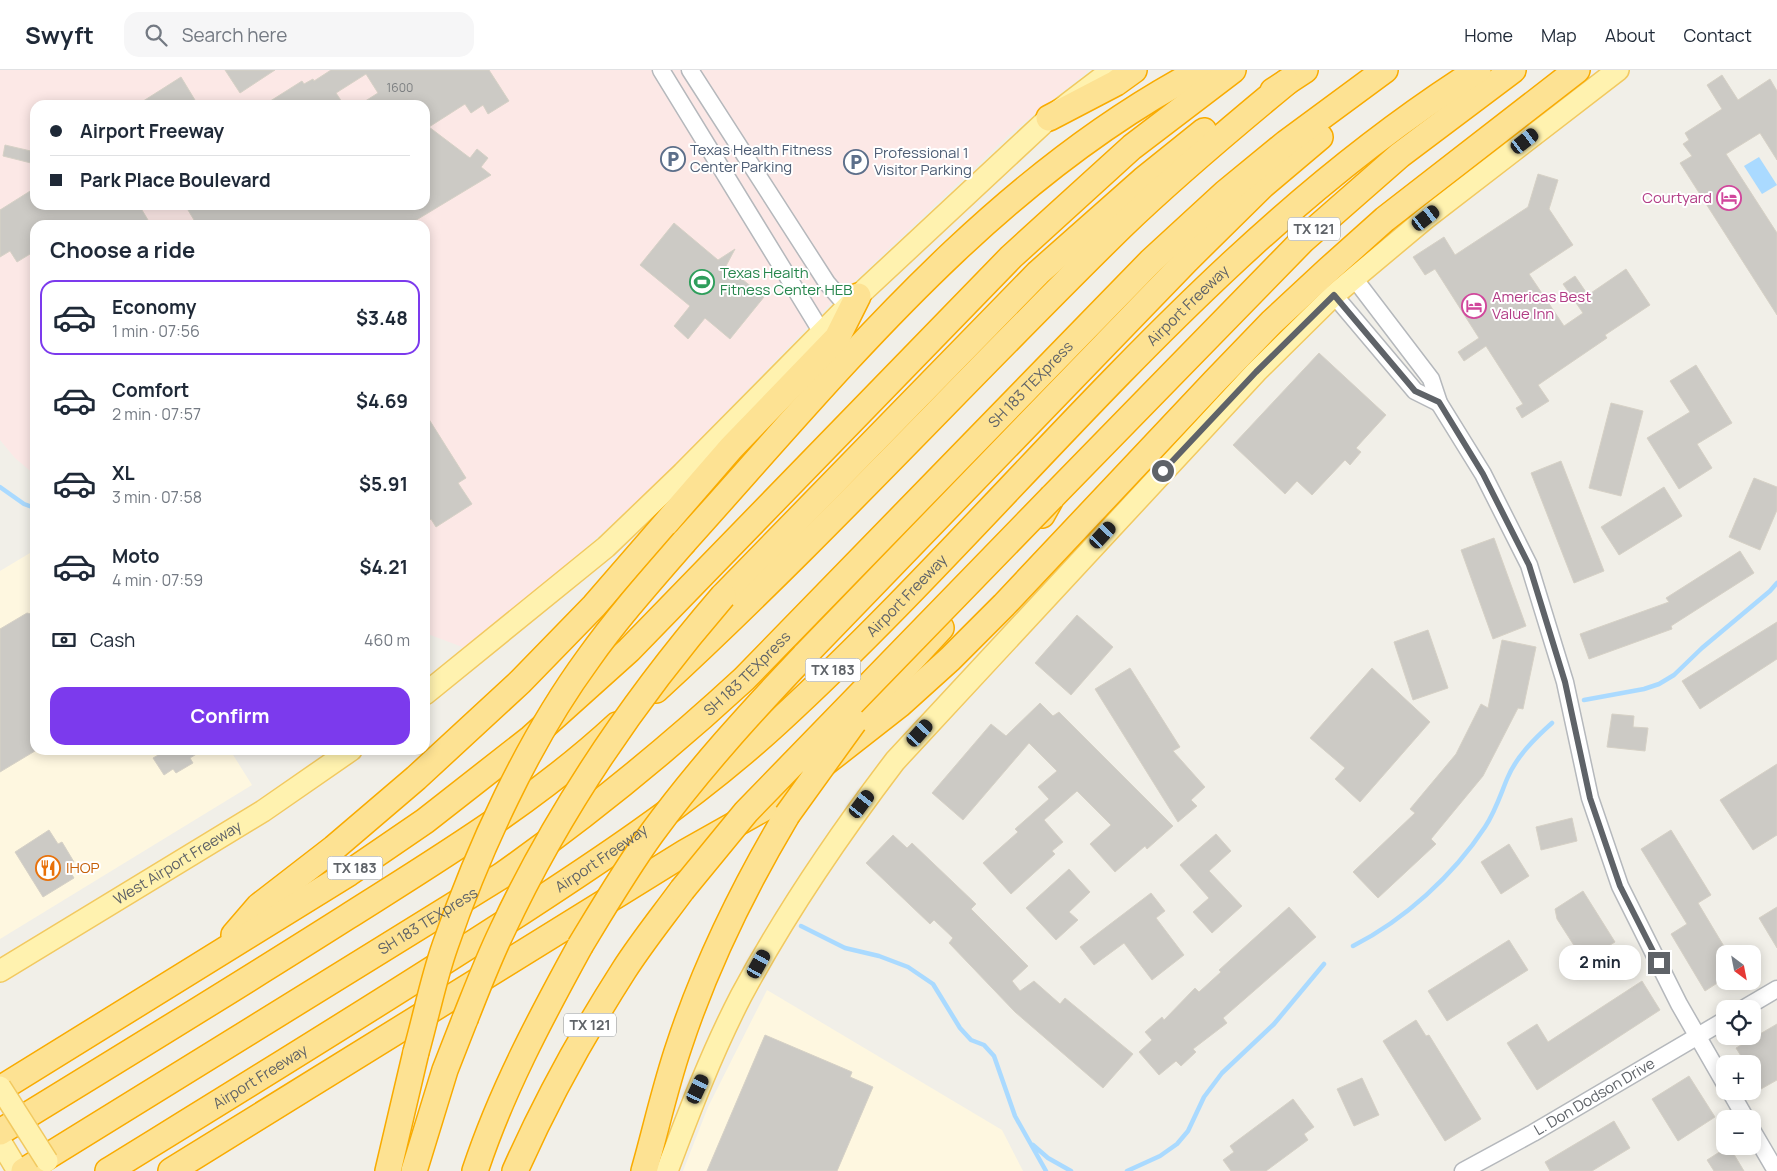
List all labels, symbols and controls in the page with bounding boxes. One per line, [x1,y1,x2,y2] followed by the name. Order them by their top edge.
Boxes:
[124,12,474,57] search box
[25,18,94,51] text: Swyft
[142,21,170,49] icon: search
[182,22,287,48] text: Search here
[1464,23,1513,47] text: Home
[1541,23,1577,47] text: Map
[1605,23,1655,47] text: About
[1683,23,1752,47] text: Contact
[387,79,413,96] house number: 1600
[80,118,224,144] text: Airport Freeway
[1508,126,1541,156] car
[690,139,832,177] place label: Texas Health Fitness Center Parking
[874,142,972,180] place label: Professional 1 Visitor Parking
[660,146,686,172] parking icon: Texas Health Fitness Center Parking
[843,149,869,175] parking icon: Professional 1 Visitor Parking
[80,167,271,193] text: Park Place Boulevard
[1716,185,1742,211] hotel icon: Courtyard
[1642,187,1712,208] place label: Courtyard
[1409,203,1442,233] car
[1288,218,1340,240] road number: TX 121
[50,235,195,265] text: Choose a ride
[1142,260,1234,350] street label: Airport Freeway
[720,262,853,300] place label: Texas Health Fitness Center HEB
[689,269,715,295] sports icon: Texas Health Fitness Center HEB
[1492,286,1591,324] place label: Americas Best Value Inn
[1461,293,1487,319] hotel icon: Americas Best Value Inn
[112,294,196,320] text: Economy
[52,295,97,340] icon: car
[356,305,408,331] text: $3.48
[112,320,200,342] text: 1 min · 07:56
[983,336,1078,432] street label: SH 183 TEXpress
[112,377,189,403] text: Comfort
[52,378,97,423] icon: car
[356,388,408,414] text: $4.69
[112,403,201,425] text: 2 min · 07:57
[112,460,135,486] text: XL
[1152,460,1174,482] route start
[52,461,97,506] icon: car
[359,471,408,497] text: $5.91
[112,486,202,508] text: 3 min · 07:58
[1087,519,1118,551] car
[112,543,159,569] text: Moto
[52,544,97,589] icon: car
[861,549,952,641] street label: Airport Freeway
[359,554,408,580] text: $4.21
[112,569,203,591] text: 4 min · 07:59
[50,626,78,654] icon: cash
[699,626,795,721] street label: SH 183 TEXpress
[90,627,135,653] text: Cash
[364,629,410,651] text: 460 m
[806,658,860,682] road number: TX 183
[50,687,410,745] button: Confirm
[904,717,935,749] car
[846,788,877,820] car
[109,815,246,909] street label: West Airport Freeway
[551,819,652,897] street label: Airport Freeway
[35,855,61,881] restaurant icon: IHOP
[328,856,382,880] road number: TX 183
[66,857,100,878] place label: IHOP
[374,882,482,960] street label: SH 183 TEXpress
[1716,945,1761,990] north arrow
[1716,945,1761,1155] map controls
[1559,946,1642,980] callout: 2 min
[745,947,772,981] car
[1579,951,1621,973] text: 2 min
[1648,952,1670,974] route end
[1716,1000,1761,1045] button: locate
[564,1014,616,1036] road number: TX 121
[209,1039,311,1114] street label: Airport Freeway
[1530,1052,1659,1140] street label: L. Don Dodson Drive
[1716,1055,1761,1100] button: +
[684,1072,711,1106] car
[1716,1110,1761,1155] button: −

